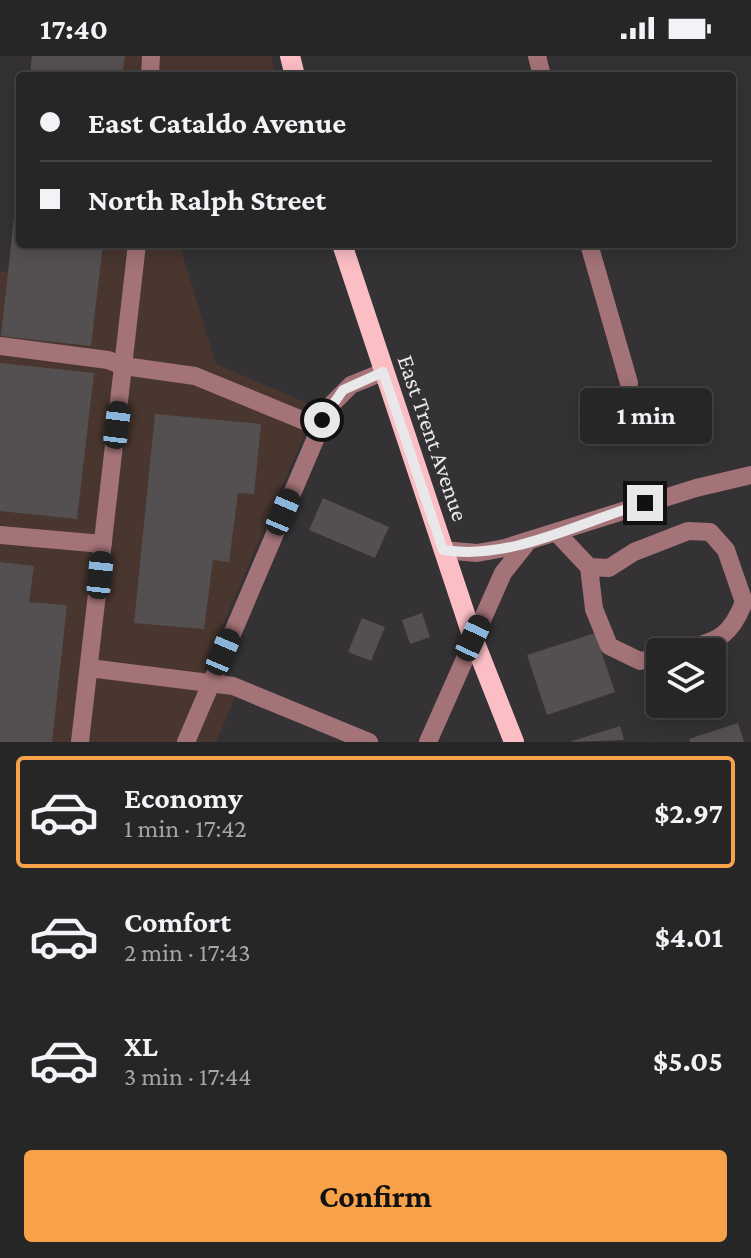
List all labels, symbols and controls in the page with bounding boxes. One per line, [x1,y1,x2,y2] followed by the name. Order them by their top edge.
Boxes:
[40,12,108,45] text: 17:40
[88,106,346,139] text: East Cataldo Avenue
[88,183,326,216] text: North Ralph Street
[392,351,475,524] street label: East Trent Avenue
[579,387,711,443] callout: 1 min
[102,400,132,450] car
[616,401,676,430] text: 1 min
[304,402,340,438] route start
[263,485,303,539] car
[627,485,663,521] route end
[86,550,114,600] car
[452,611,494,665] car
[203,625,243,679] car
[646,638,726,718] map controls
[646,638,726,718] button: layers
[28,776,100,848] icon: car
[124,781,243,814] text: Economy
[654,796,723,829] text: $2.97
[124,814,247,843] text: 1 min · 17:42
[28,900,100,972] icon: car
[124,905,231,938] text: Comfort
[655,920,723,953] text: $4.01
[124,938,250,967] text: 2 min · 17:43
[28,1024,100,1096] icon: car
[124,1029,158,1062] text: XL
[653,1044,723,1077] text: $5.05
[124,1062,252,1091] text: 3 min · 17:44
[24,1150,727,1242] button: Confirm

